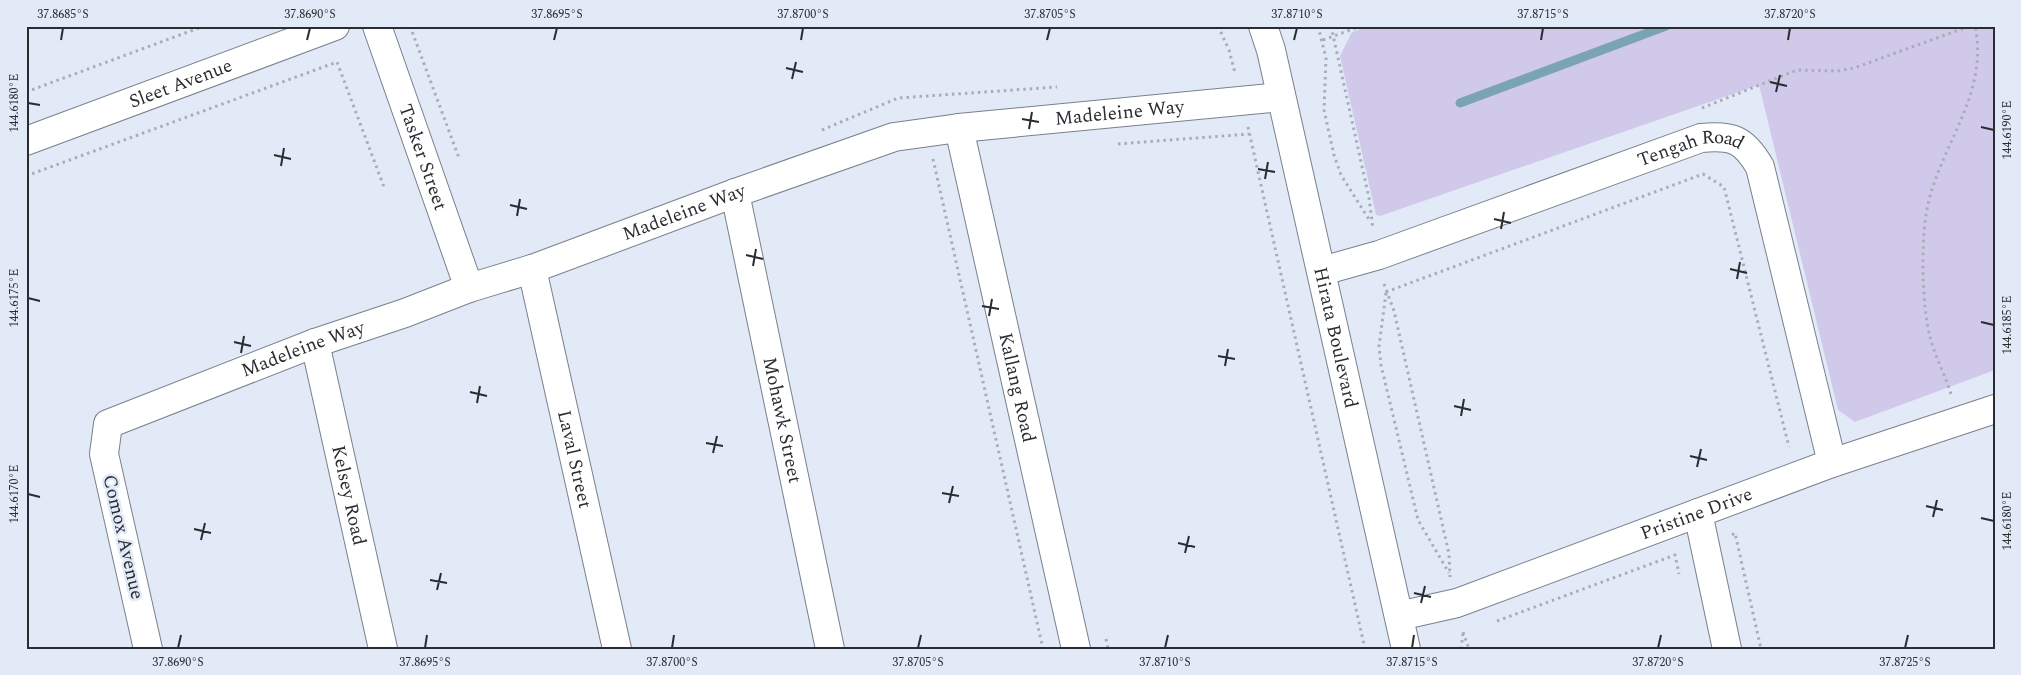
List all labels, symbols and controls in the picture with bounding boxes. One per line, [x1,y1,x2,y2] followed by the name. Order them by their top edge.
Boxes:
[37,5,89,24] text: 37.8685°S
[284,5,336,24] text: 37.8690°S
[531,5,583,24] text: 37.8695°S
[777,5,829,24] text: 37.8700°S
[1024,5,1076,24] text: 37.8705°S
[1271,5,1323,24] text: 37.8710°S
[1517,5,1569,24] text: 37.8715°S
[1764,5,1816,24] text: 37.8720°S
[125,51,236,116] street label: Sleet Avenue
[5,74,24,132] text: 144.6180°E
[1054,92,1186,133] street label: Madeleine Way
[391,100,455,215] street label: Tasker Street
[1998,101,2017,159] text: 144.6190°E
[1633,123,1750,174] street label: Tengah Road
[618,176,750,248] street label: Madeleine Way
[1306,264,1366,411] street label: Hirata Boulevard
[5,269,24,327] text: 144.6175°E
[1998,296,2017,354] text: 144.6185°E
[237,313,369,385] street label: Madeleine Way
[991,330,1044,445] street label: Kallang Road
[755,354,810,486] street label: Mohawk Street
[550,407,600,511] street label: Laval Street
[324,442,374,548] street label: Kelsey Road
[5,465,24,523] text: 144.6170°E
[95,472,151,602] street label: Comox Avenue
[1636,479,1757,548] street label: Pristine Drive
[1998,492,2017,550] text: 144.6180°E
[152,653,204,672] text: 37.8690°S
[399,653,451,672] text: 37.8695°S
[646,653,698,672] text: 37.8700°S
[892,653,944,672] text: 37.8705°S
[1139,653,1191,672] text: 37.8710°S
[1386,653,1438,672] text: 37.8715°S
[1632,653,1684,672] text: 37.8720°S
[1879,653,1931,672] text: 37.8725°S

